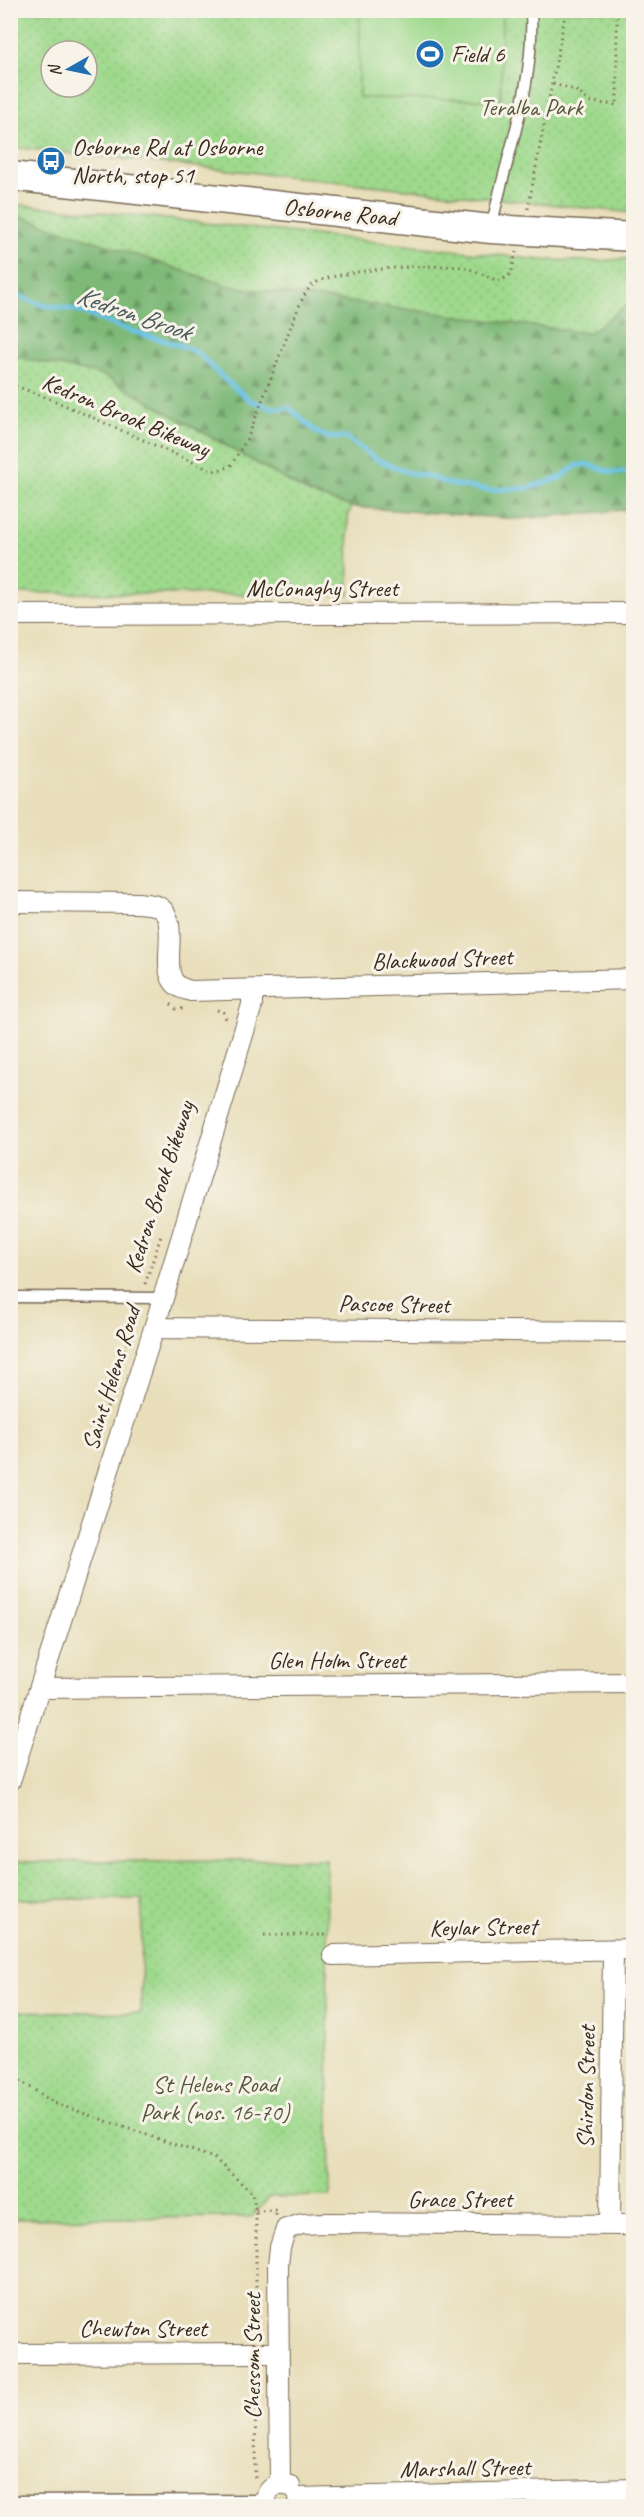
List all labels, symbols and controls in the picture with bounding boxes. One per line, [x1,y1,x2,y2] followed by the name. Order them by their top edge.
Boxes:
[414,38,446,70] sports icon: Field 6
[39,39,99,99] north arrow
[451,39,506,69] place label: Field 6
[44,62,66,78] text: N
[479,92,585,122] park label: Teralba Park
[72,132,264,190] place label: Osborne Rd at Osborne North, stop 51
[35,145,67,177] bus stop icon: Osborne Rd at Osborne North, stop 51
[282,191,401,233] street label: Osborne Road
[73,279,199,350] water label: Kedron Brook
[38,366,216,464] street label: Kedron Brook Bikeway
[246,573,400,603] street label: McConaghy Street
[371,941,515,976] street label: Blackwood Street
[117,1096,201,1277] street label: Kedron Brook Bikeway
[338,1288,452,1320] street label: Pascoe Street
[75,1299,148,1454] street label: Saint Helens Road
[268,1645,408,1675] street label: Glen Holm Street
[429,1911,540,1943] street label: Keylar Street
[570,2023,602,2149] street label: Shirdon Street
[141,2069,290,2127] park label: St Helens Road Park (nos. 16-70)
[408,2184,514,2214] street label: Grace Street
[237,2291,267,2419] street label: Chessom Street
[79,2313,209,2343] street label: Chewton Street
[399,2452,533,2484] street label: Marshall Street

